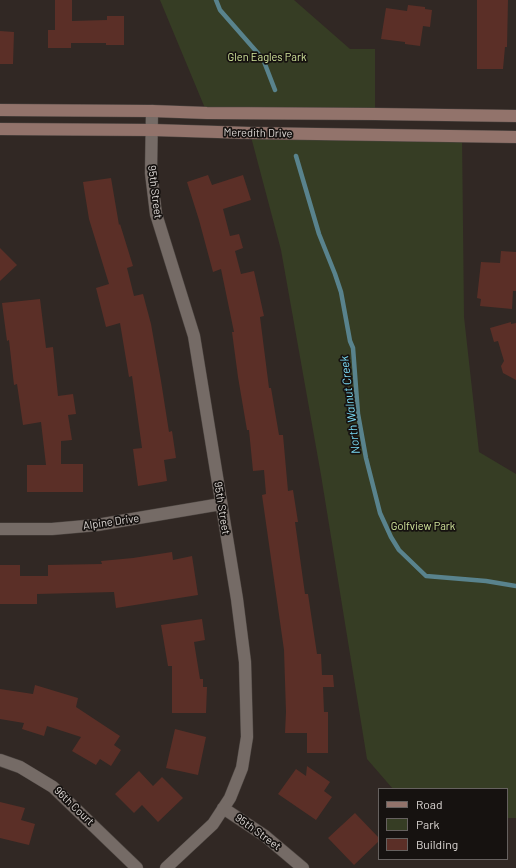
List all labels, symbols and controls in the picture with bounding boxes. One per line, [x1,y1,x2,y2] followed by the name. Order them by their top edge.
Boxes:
[228,50,306,64] park label: Glen Eagles Park
[223,126,293,140] street label: Meredith Drive
[145,165,165,219] street label: 95th Street
[337,355,363,455] water label: North Walnut Creek
[211,481,233,535] street label: 95th Street
[82,512,140,532] street label: Alpine Drive
[391,519,455,533] park label: Golfview Park
[51,784,97,828] street label: 96th Court
[378,788,508,860] legend
[416,797,443,811] text: Road
[232,811,284,853] street label: 95th Street
[416,817,440,831] text: Park
[416,837,458,851] text: Building

